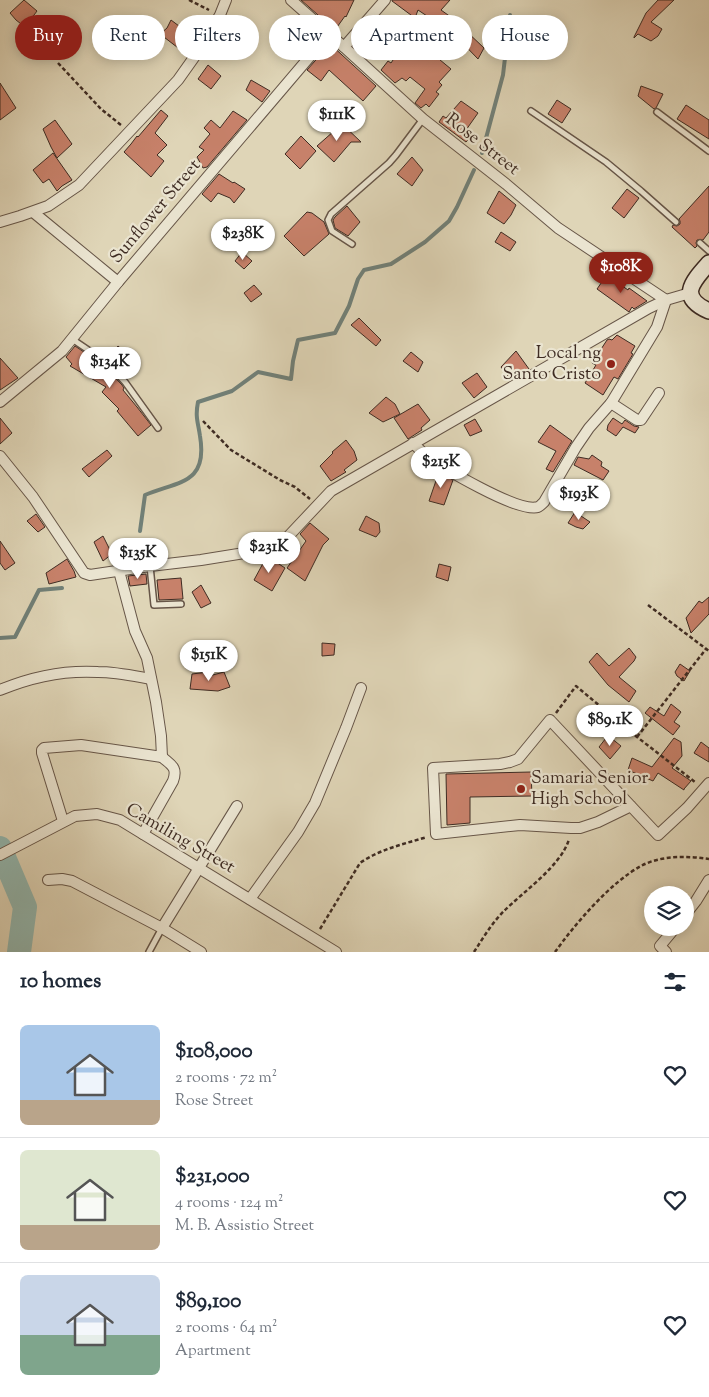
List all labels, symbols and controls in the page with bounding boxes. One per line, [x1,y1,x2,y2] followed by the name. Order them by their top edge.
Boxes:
[15,15,82,60] chip: Buy
[92,15,165,60] chip: Rent
[175,15,259,60] chip: Filters
[269,15,341,60] chip: New
[351,15,472,60] chip: Apartment
[482,15,568,60] chip: House
[302,100,372,142] pin: $111K
[319,104,355,127] text: $111K
[439,108,525,182] street label: Rose Street
[105,154,207,270] street label: Sunflower Street
[208,218,278,261] pin: $238K
[222,223,264,246] text: $238K
[586,252,656,294] pin: $108K
[600,256,642,279] text: $108K
[502,341,601,388] place label: Local ng Santo Cristo
[75,346,145,389] pin: $134K
[90,351,130,374] text: $134K
[605,358,617,370] marker: Local ng Santo Cristo
[406,446,476,489] pin: $215K
[422,451,460,474] text: $215K
[544,478,614,521] pin: $193K
[559,483,599,506] text: $193K
[234,532,304,574] pin: $231K
[249,536,289,559] text: $231K
[103,538,173,580] pin: $135K
[119,542,157,565] text: $135K
[174,640,244,682] pin: $151K
[191,644,227,667] text: $151K
[569,704,651,747] pin: $89.1K
[587,709,633,732] text: $89.1K
[531,766,649,813] place label: Samaria Senior High School
[515,783,527,795] marker: Samaria Senior High School
[121,797,239,881] street label: Camiling Street
[644,886,694,936] map controls
[644,886,694,936] button: layers
[20,967,101,997] text: 10 homes
[661,968,689,996] icon: filters
[175,1037,253,1067] text: $108,000
[60,1045,120,1105] icon: home
[661,1061,689,1089] icon: heart
[175,1067,277,1090] text: 2 rooms · 72 m²
[175,1090,253,1113] text: Rose Street
[175,1162,250,1192] text: $231,000
[60,1170,120,1230] icon: home
[661,1186,689,1214] icon: heart
[175,1192,283,1215] text: 4 rooms · 124 m²
[175,1215,314,1238] text: M. B. Assistio Street
[175,1287,241,1317] text: $89,100
[60,1295,120,1355] icon: home
[661,1311,689,1339] icon: heart
[175,1317,278,1340] text: 2 rooms · 64 m²
[175,1340,251,1363] text: Apartment

